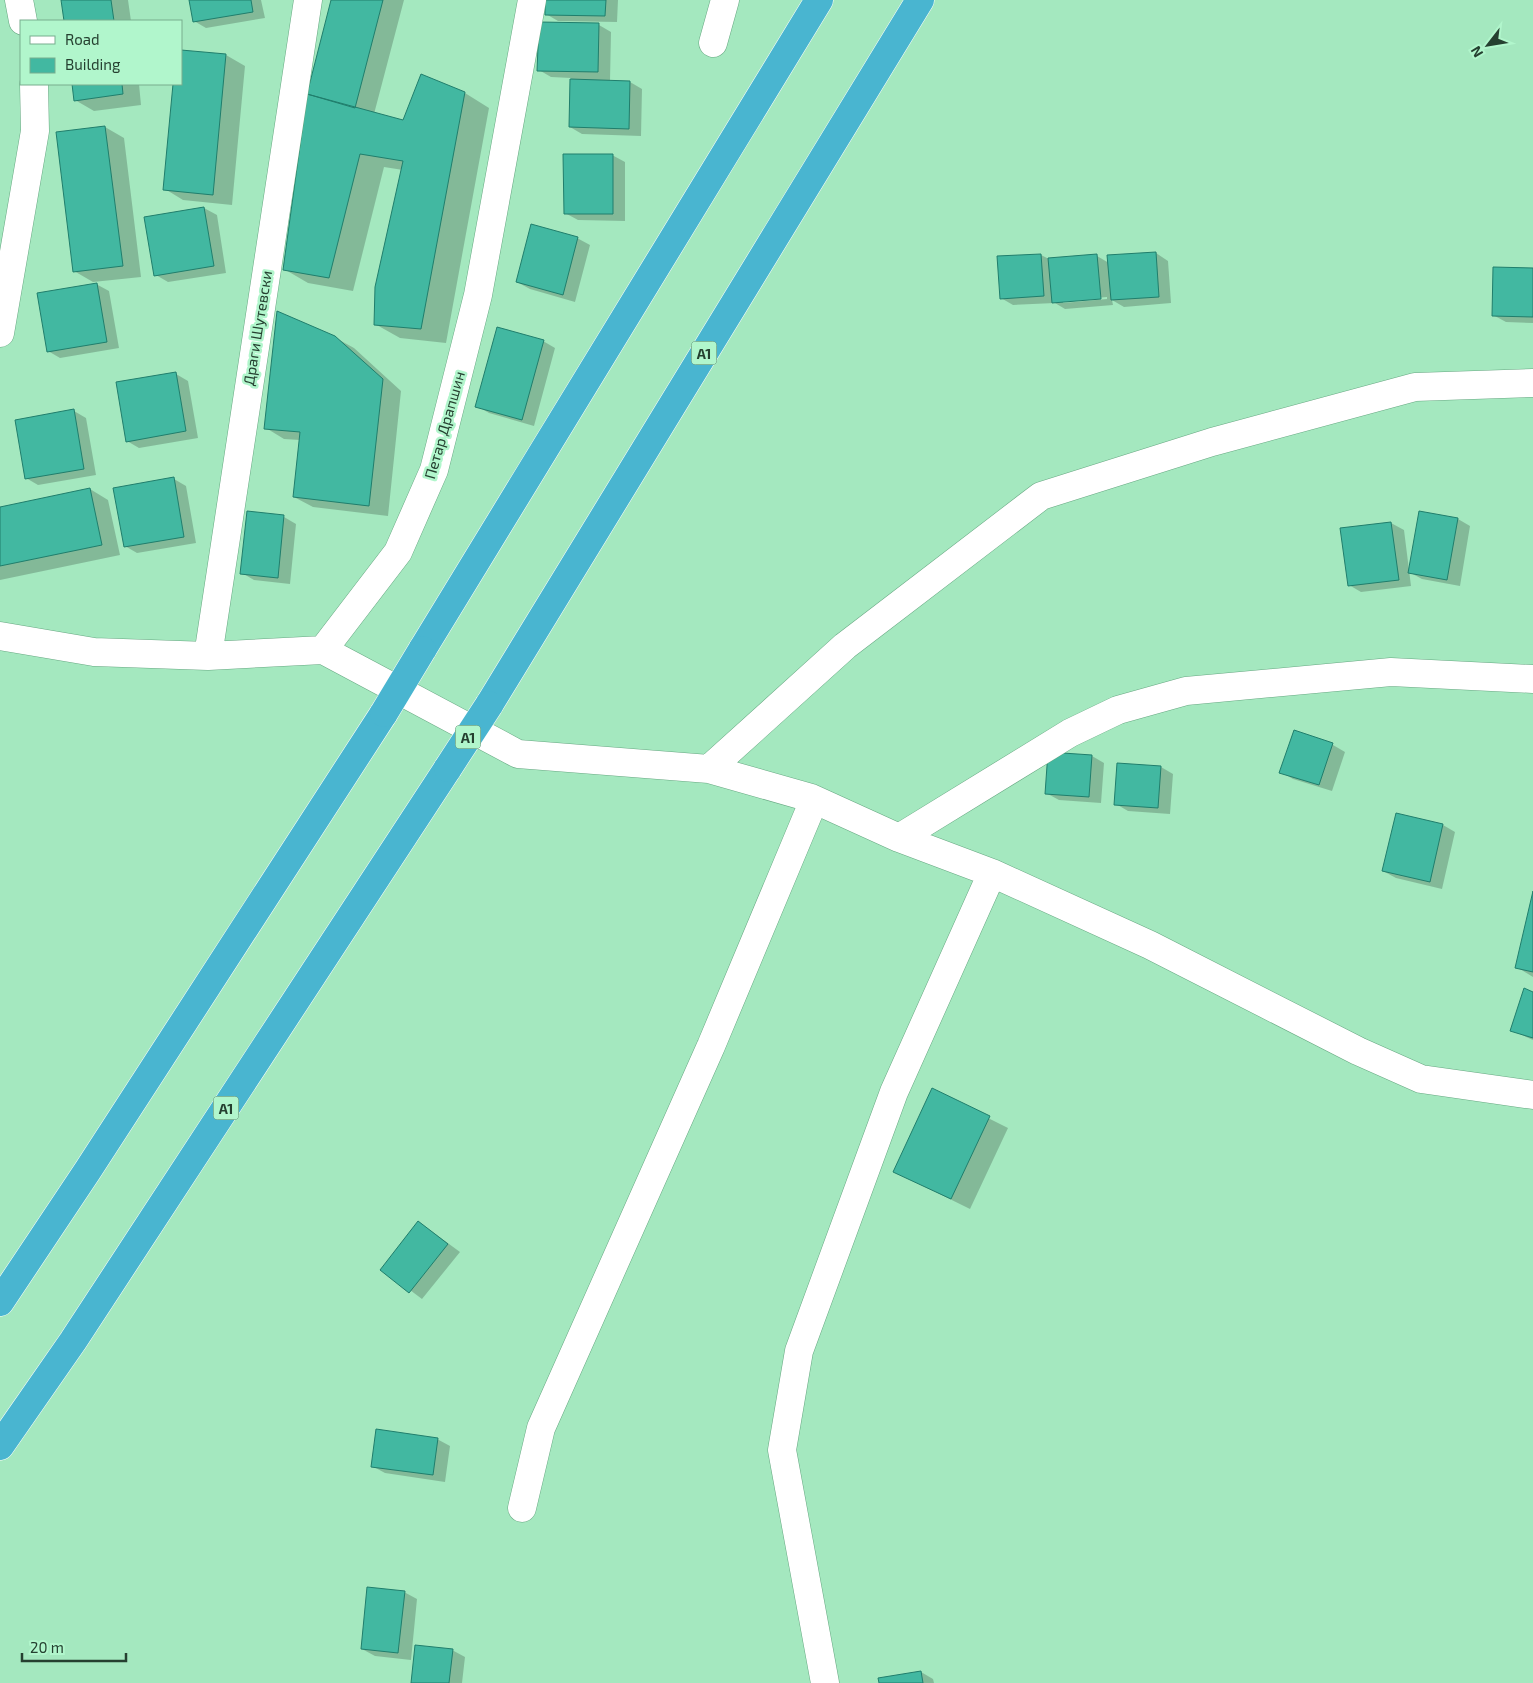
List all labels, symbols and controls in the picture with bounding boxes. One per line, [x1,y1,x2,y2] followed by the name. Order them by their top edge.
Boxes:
[20,20,182,85] legend
[1463,20,1513,70] north arrow
[65,30,100,48] text: Road
[1467,43,1486,61] text: N
[65,55,121,73] text: Building
[239,269,276,387] street label: Драги Шутевски
[692,342,716,364] road number: A1
[420,369,468,481] street label: Петар Драпшин
[456,726,480,749] road number: A1
[214,1096,238,1120] road number: A1
[22,1630,126,1662] scale bar
[30,1638,64,1656] text: 20 m

